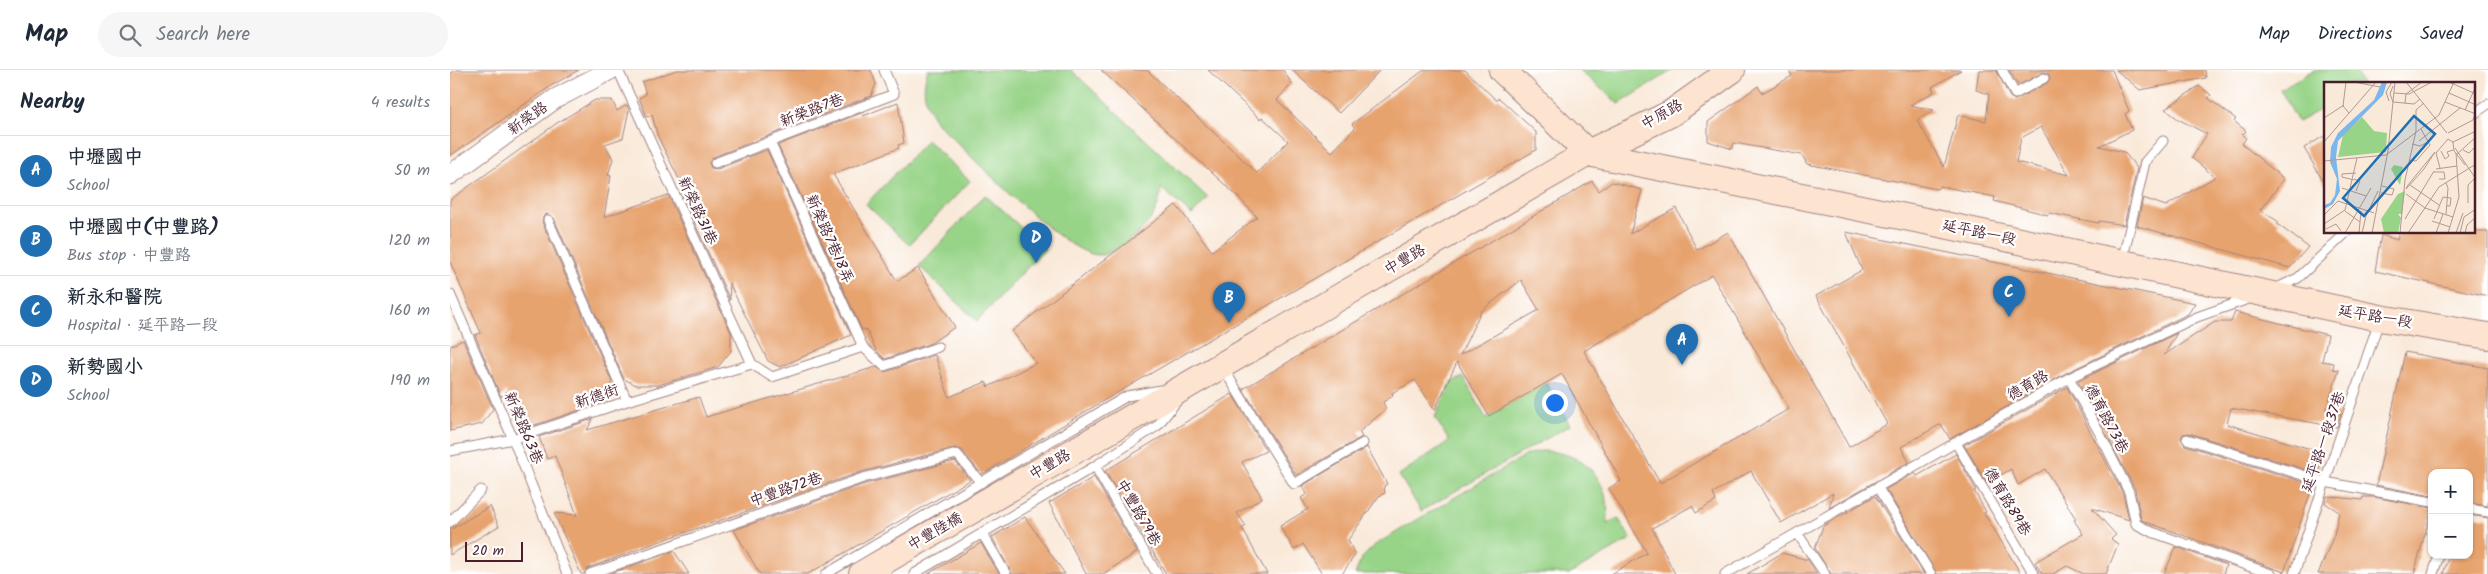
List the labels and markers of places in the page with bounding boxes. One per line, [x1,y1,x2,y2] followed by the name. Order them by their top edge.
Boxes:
[1020,222,1052,263] pin: D
[1993,276,2025,317] pin: C
[1213,282,1245,323] pin: B
[1666,324,1698,365] pin: A

